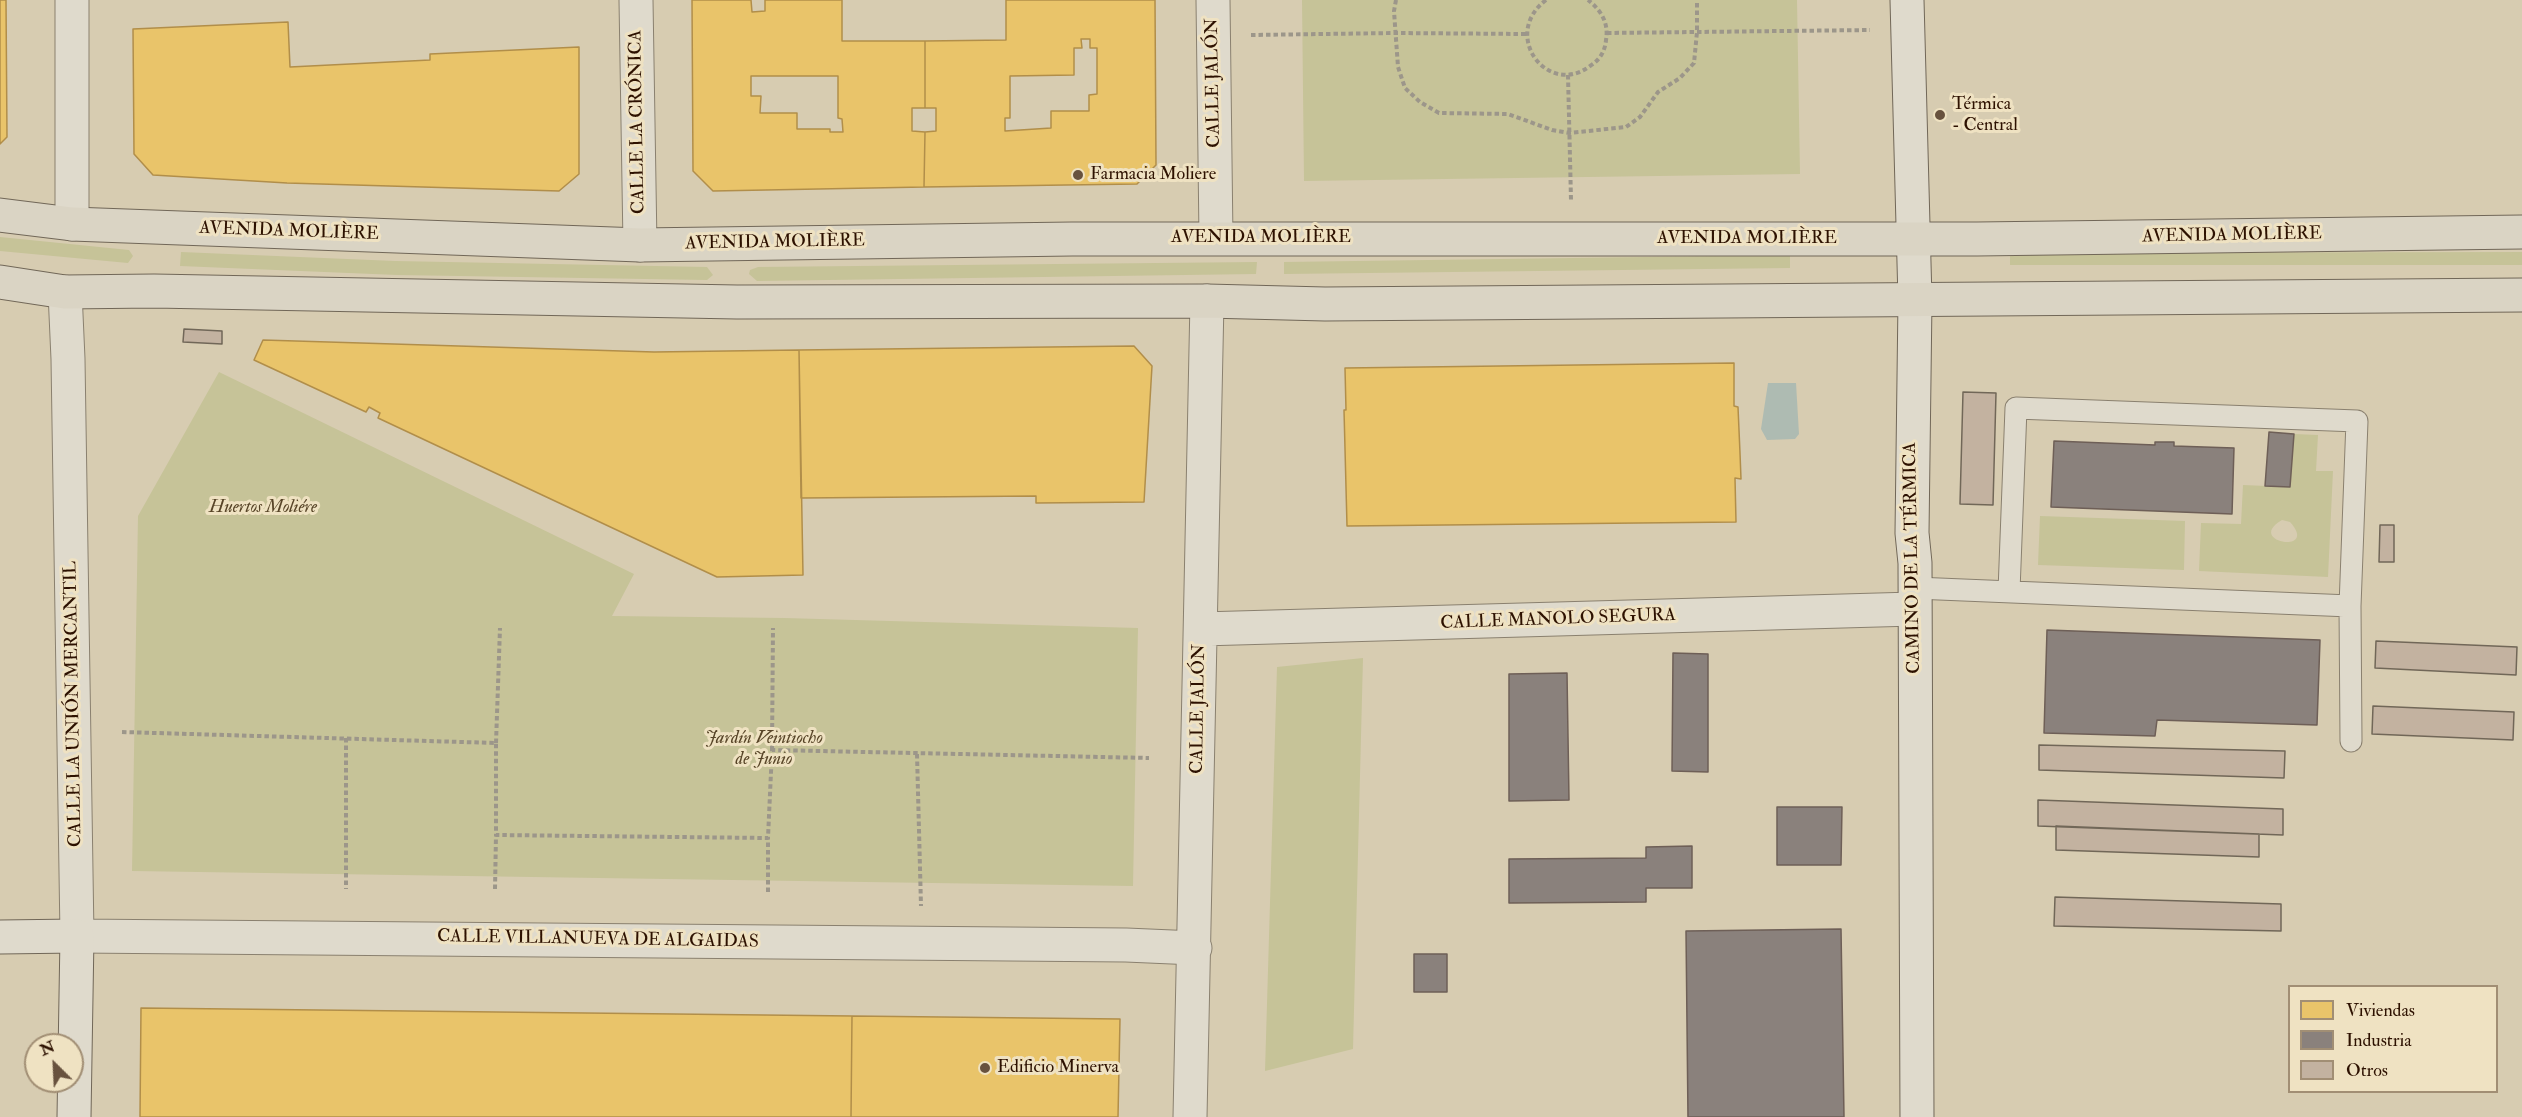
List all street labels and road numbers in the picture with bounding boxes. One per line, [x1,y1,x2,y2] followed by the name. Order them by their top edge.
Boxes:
[1202,18,1226,148] street label: CALLE JALÓN
[626,30,650,214] street label: CALLE LA CRÓNICA
[199,218,379,246] street label: AVENIDA MOLIÈRE
[2142,224,2322,248] street label: AVENIDA MOLIÈRE
[1171,227,1351,249] street label: AVENIDA MOLIÈRE
[1657,228,1837,250] street label: AVENIDA MOLIÈRE
[685,231,865,255] street label: AVENIDA MOLIÈRE
[1900,442,1926,674] street label: CAMINO DE LA TÉRMICA
[61,561,87,847] street label: CALLE LA UNIÓN MERCANTIL
[1440,605,1676,635] street label: CALLE MANOLO SEGURA
[1187,644,1211,774] street label: CALLE JALÓN
[437,926,759,954] street label: CALLE VILLANUEVA DE ALGAIDAS

